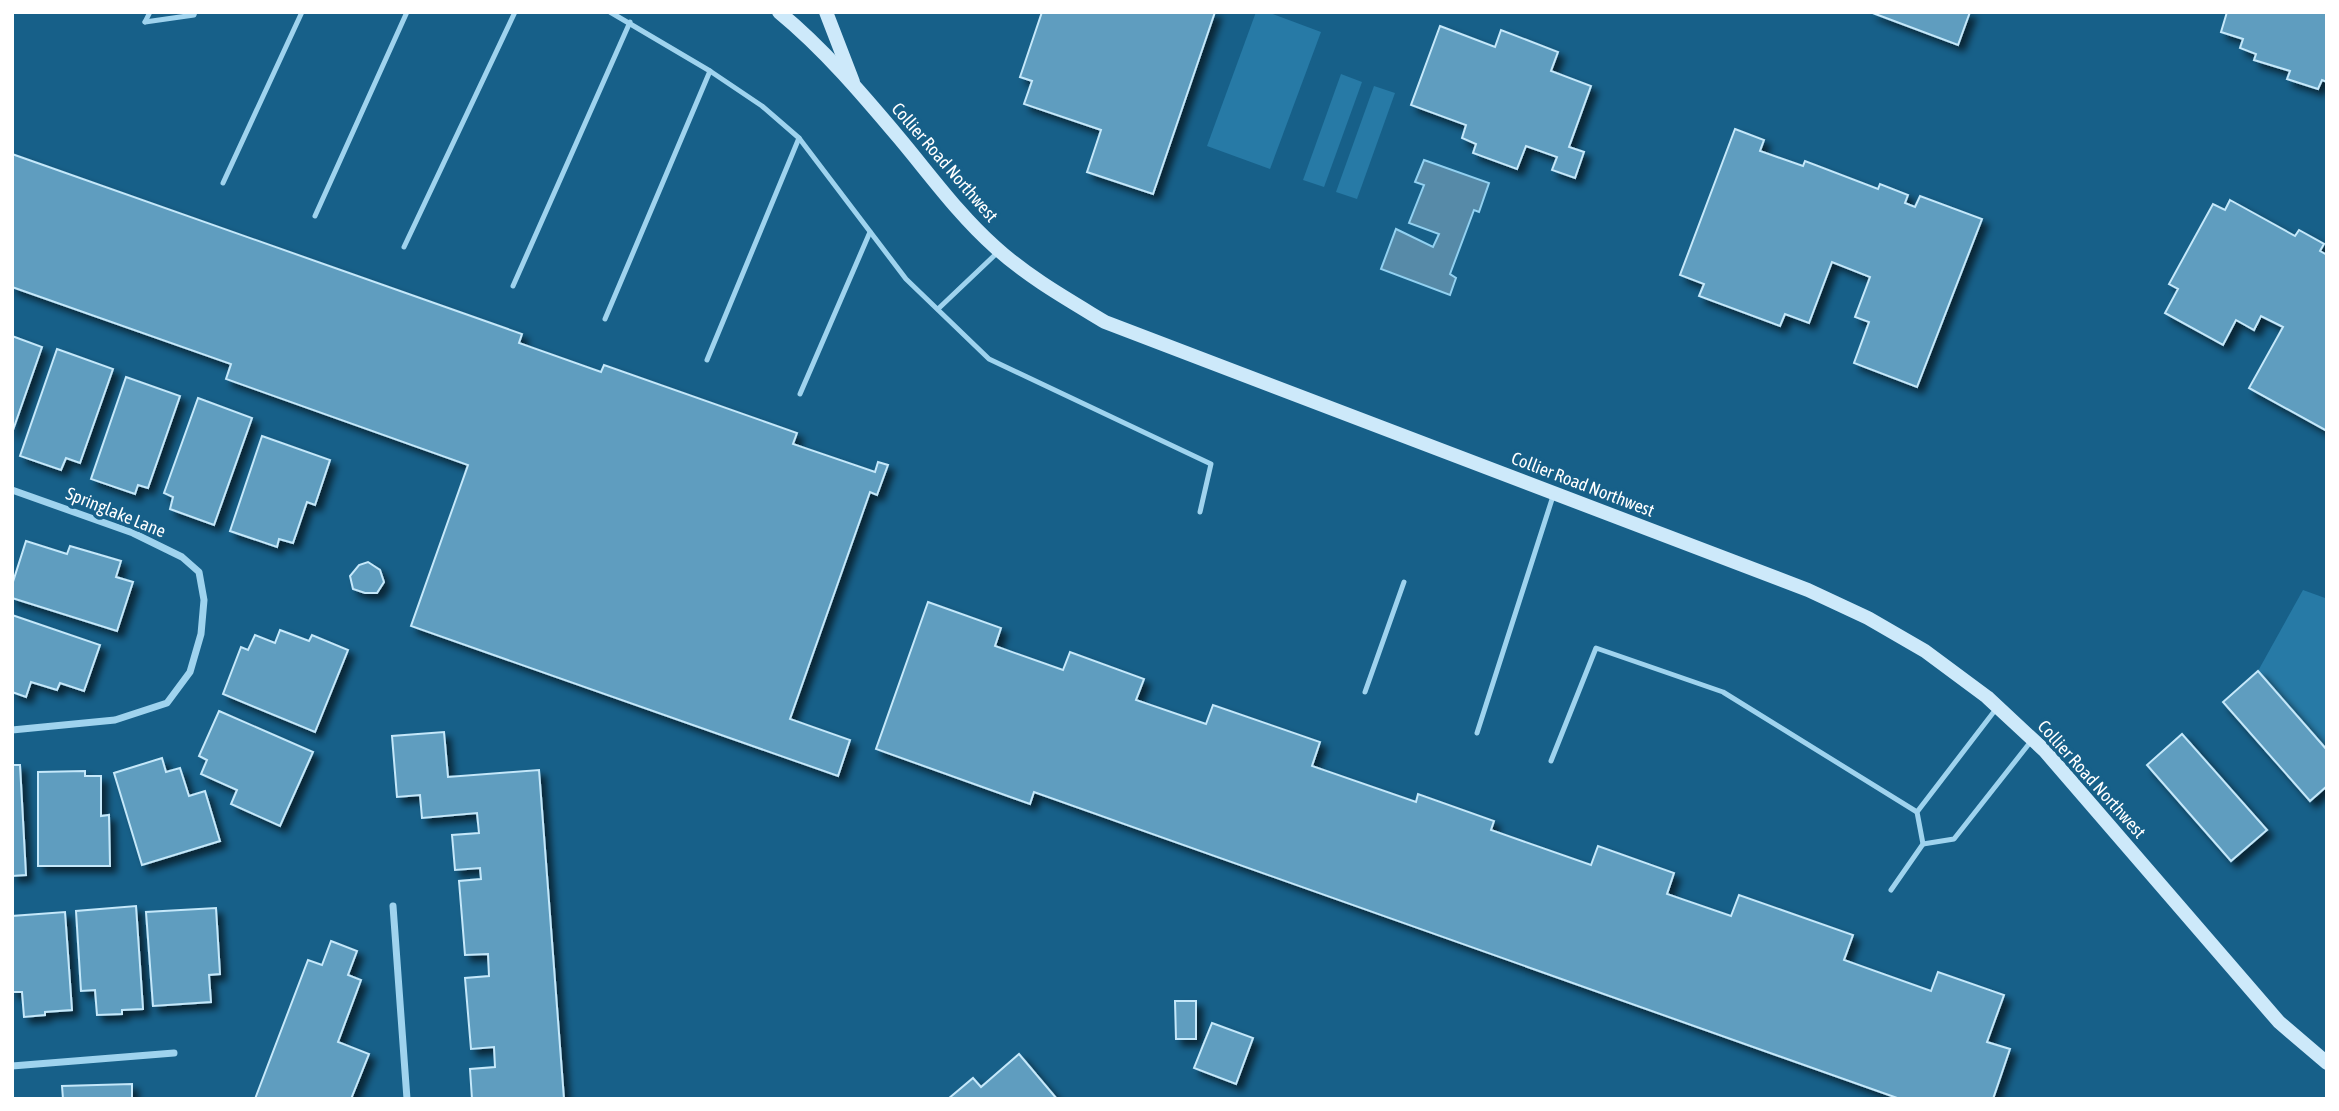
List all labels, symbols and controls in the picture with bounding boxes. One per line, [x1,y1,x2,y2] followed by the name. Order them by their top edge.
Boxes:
[887,98,1003,226] street label: Collier Road Northwest
[1509,447,1657,521] street label: Collier Road Northwest
[63,482,169,542] street label: Springlake Lane
[2034,716,2150,842] street label: Collier Road Northwest

